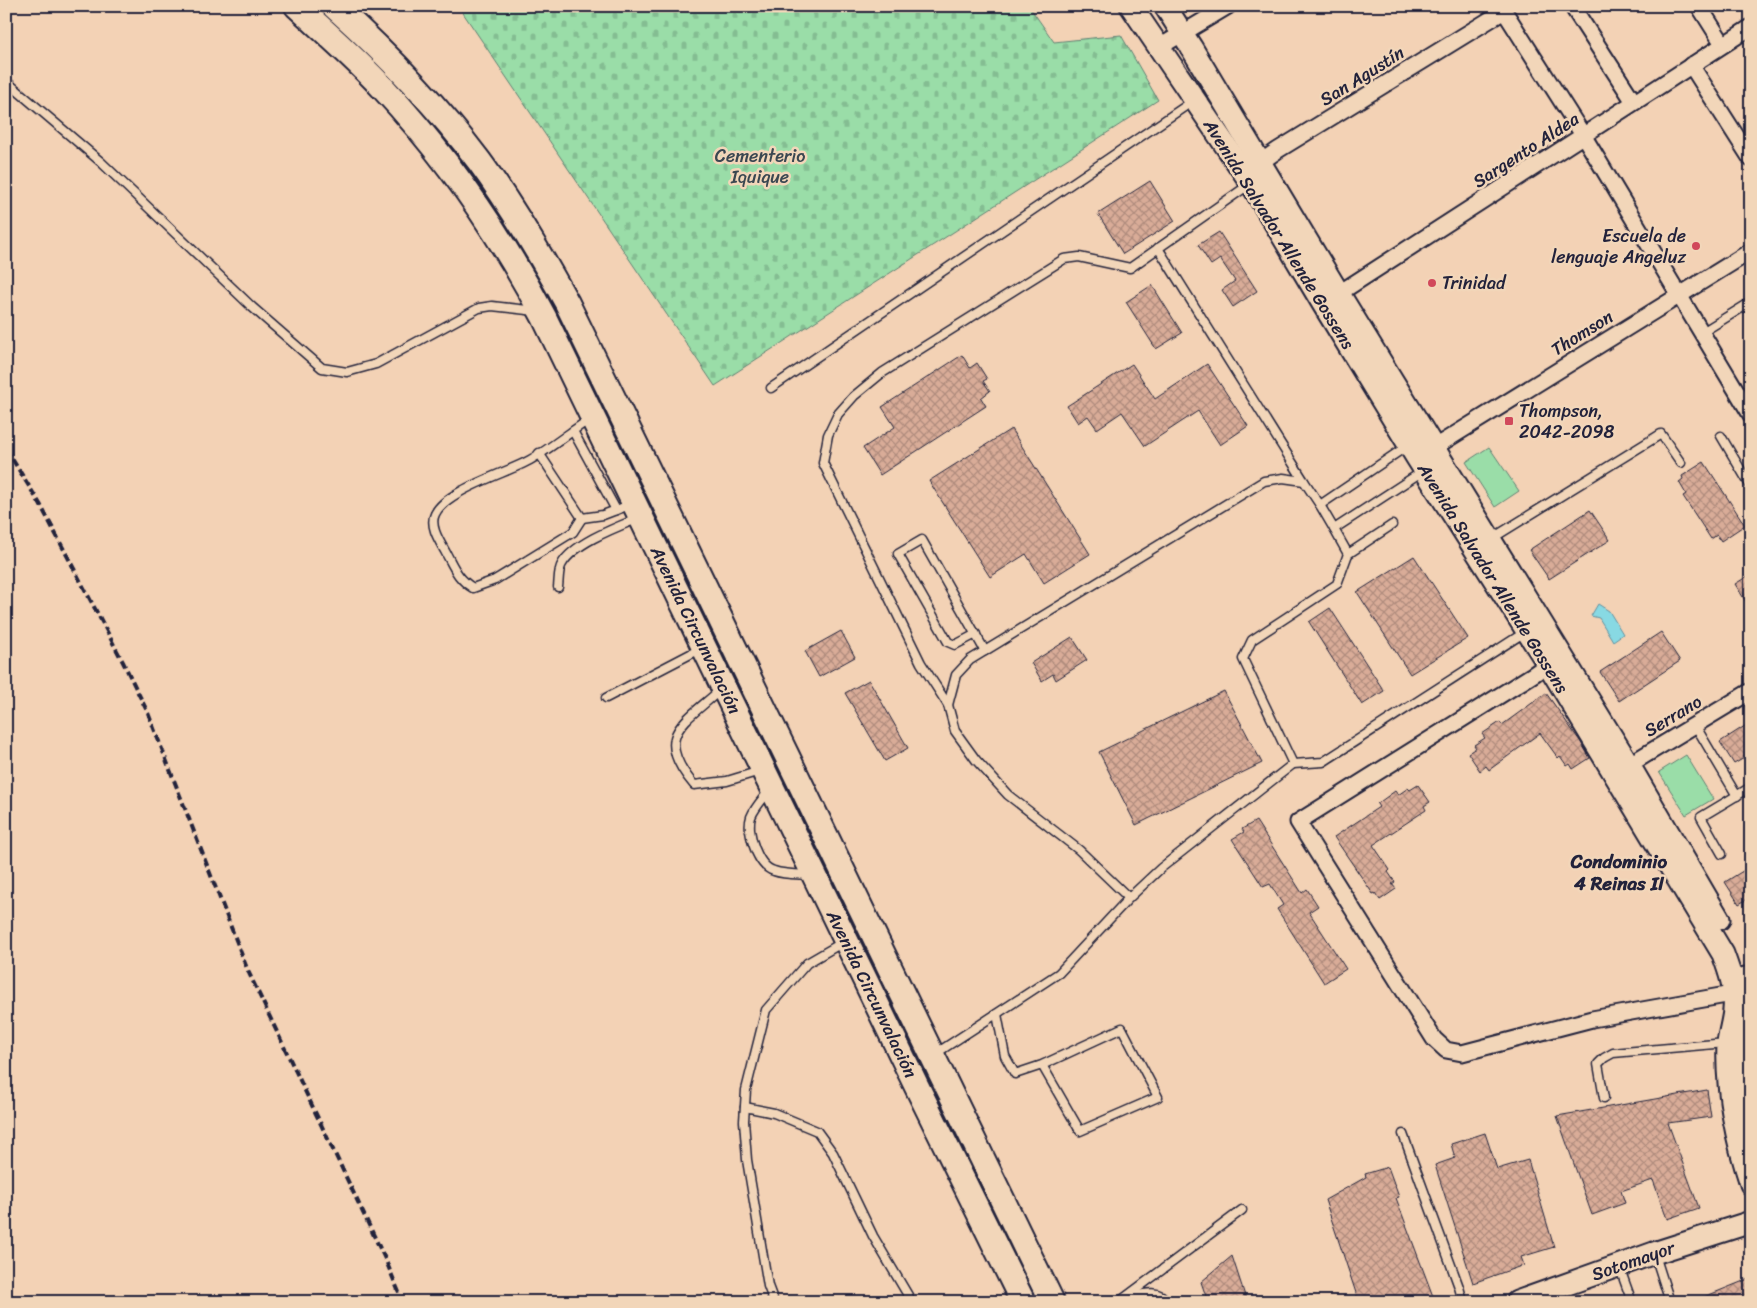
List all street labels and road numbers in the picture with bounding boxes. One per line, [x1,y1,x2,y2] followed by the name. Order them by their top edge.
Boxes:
[1313,37,1411,115] street label: San Agustín
[1466,103,1587,197] street label: Sargento Aldea
[1194,111,1364,356] street label: Avenida Salvador Allende Gossens
[1544,301,1620,365] street label: Thomson
[1408,455,1578,700] street label: Avenida Salvador Allende Gossens
[641,540,751,720] street label: Avenida Circunvalación
[1638,686,1708,746] street label: Serrano
[817,904,927,1084] street label: Avenida Circunvalación
[1587,1231,1680,1290] street label: Sotomayor

